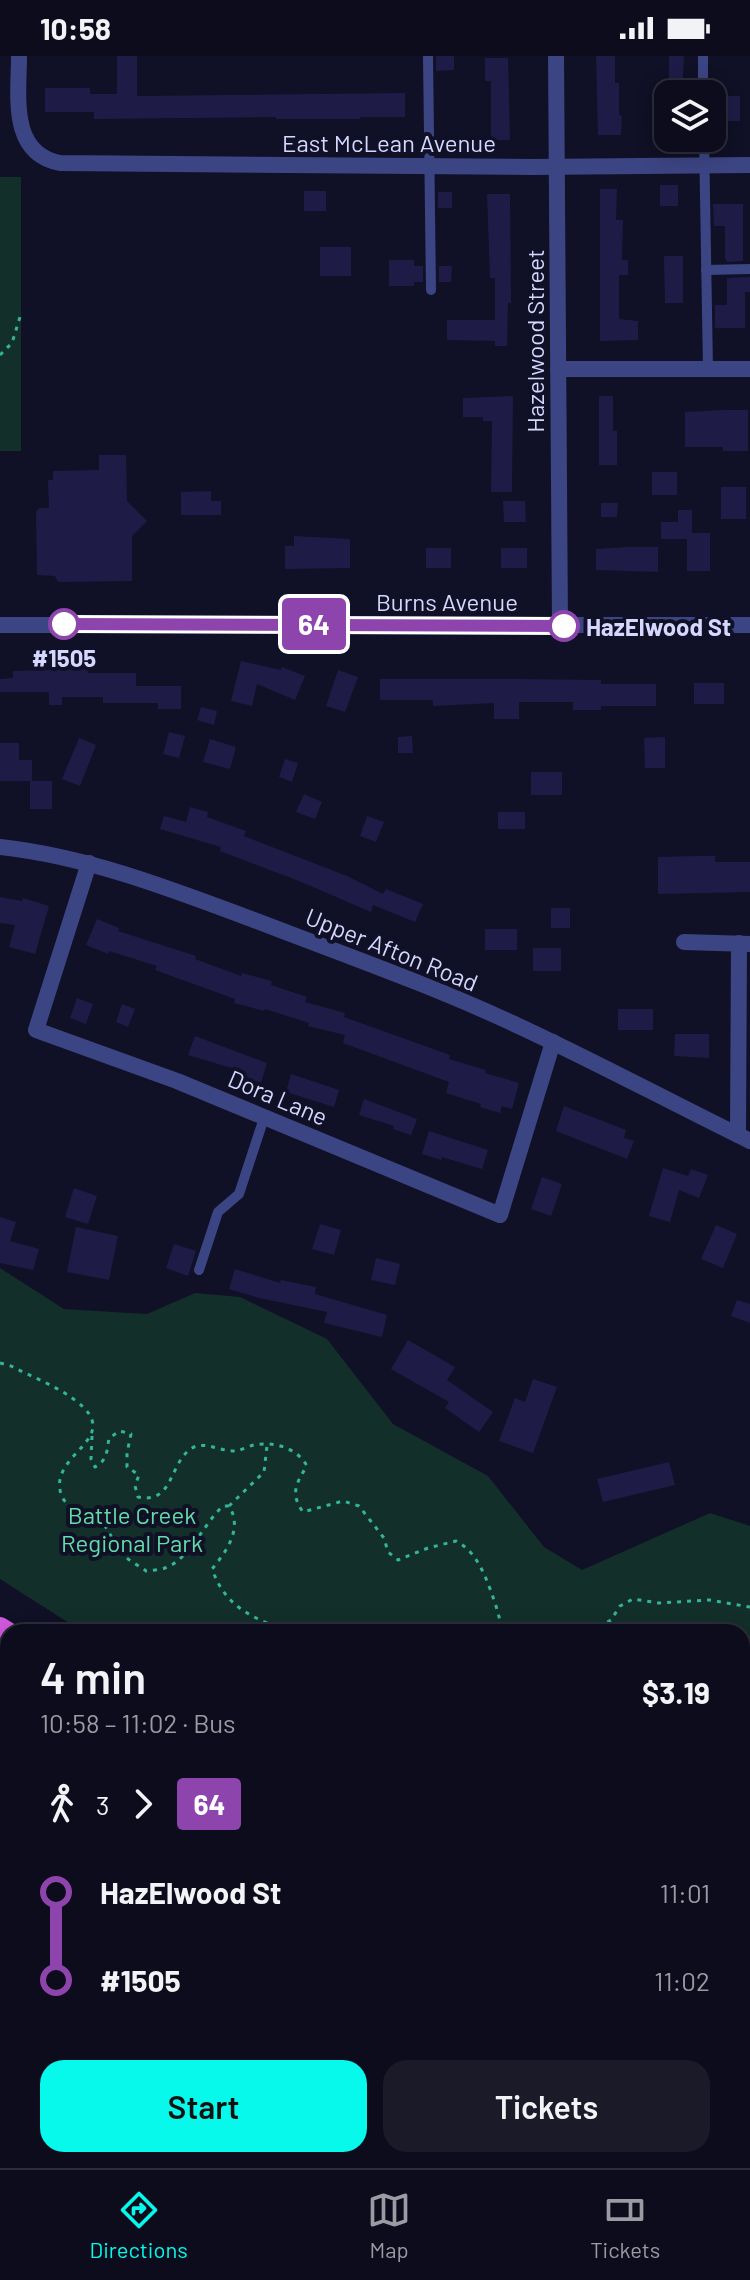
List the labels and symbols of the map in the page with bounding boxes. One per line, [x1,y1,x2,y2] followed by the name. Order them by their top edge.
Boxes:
[282,128,496,157] street label: East McLean Avenue
[520,249,549,433] street label: Hazelwood Street
[376,587,518,616] street label: Burns Avenue
[278,598,350,650] line badge: 64
[49,609,79,639] marker: #1505
[549,611,579,641] marker: HazElwood St
[586,612,731,641] place label: HazElwood St
[32,643,96,672] place label: #1505
[302,901,482,997] street label: Upper Afton Road
[224,1063,332,1131] street label: Dora Lane
[61,1500,203,1557] park label: Battle Creek Regional Park

